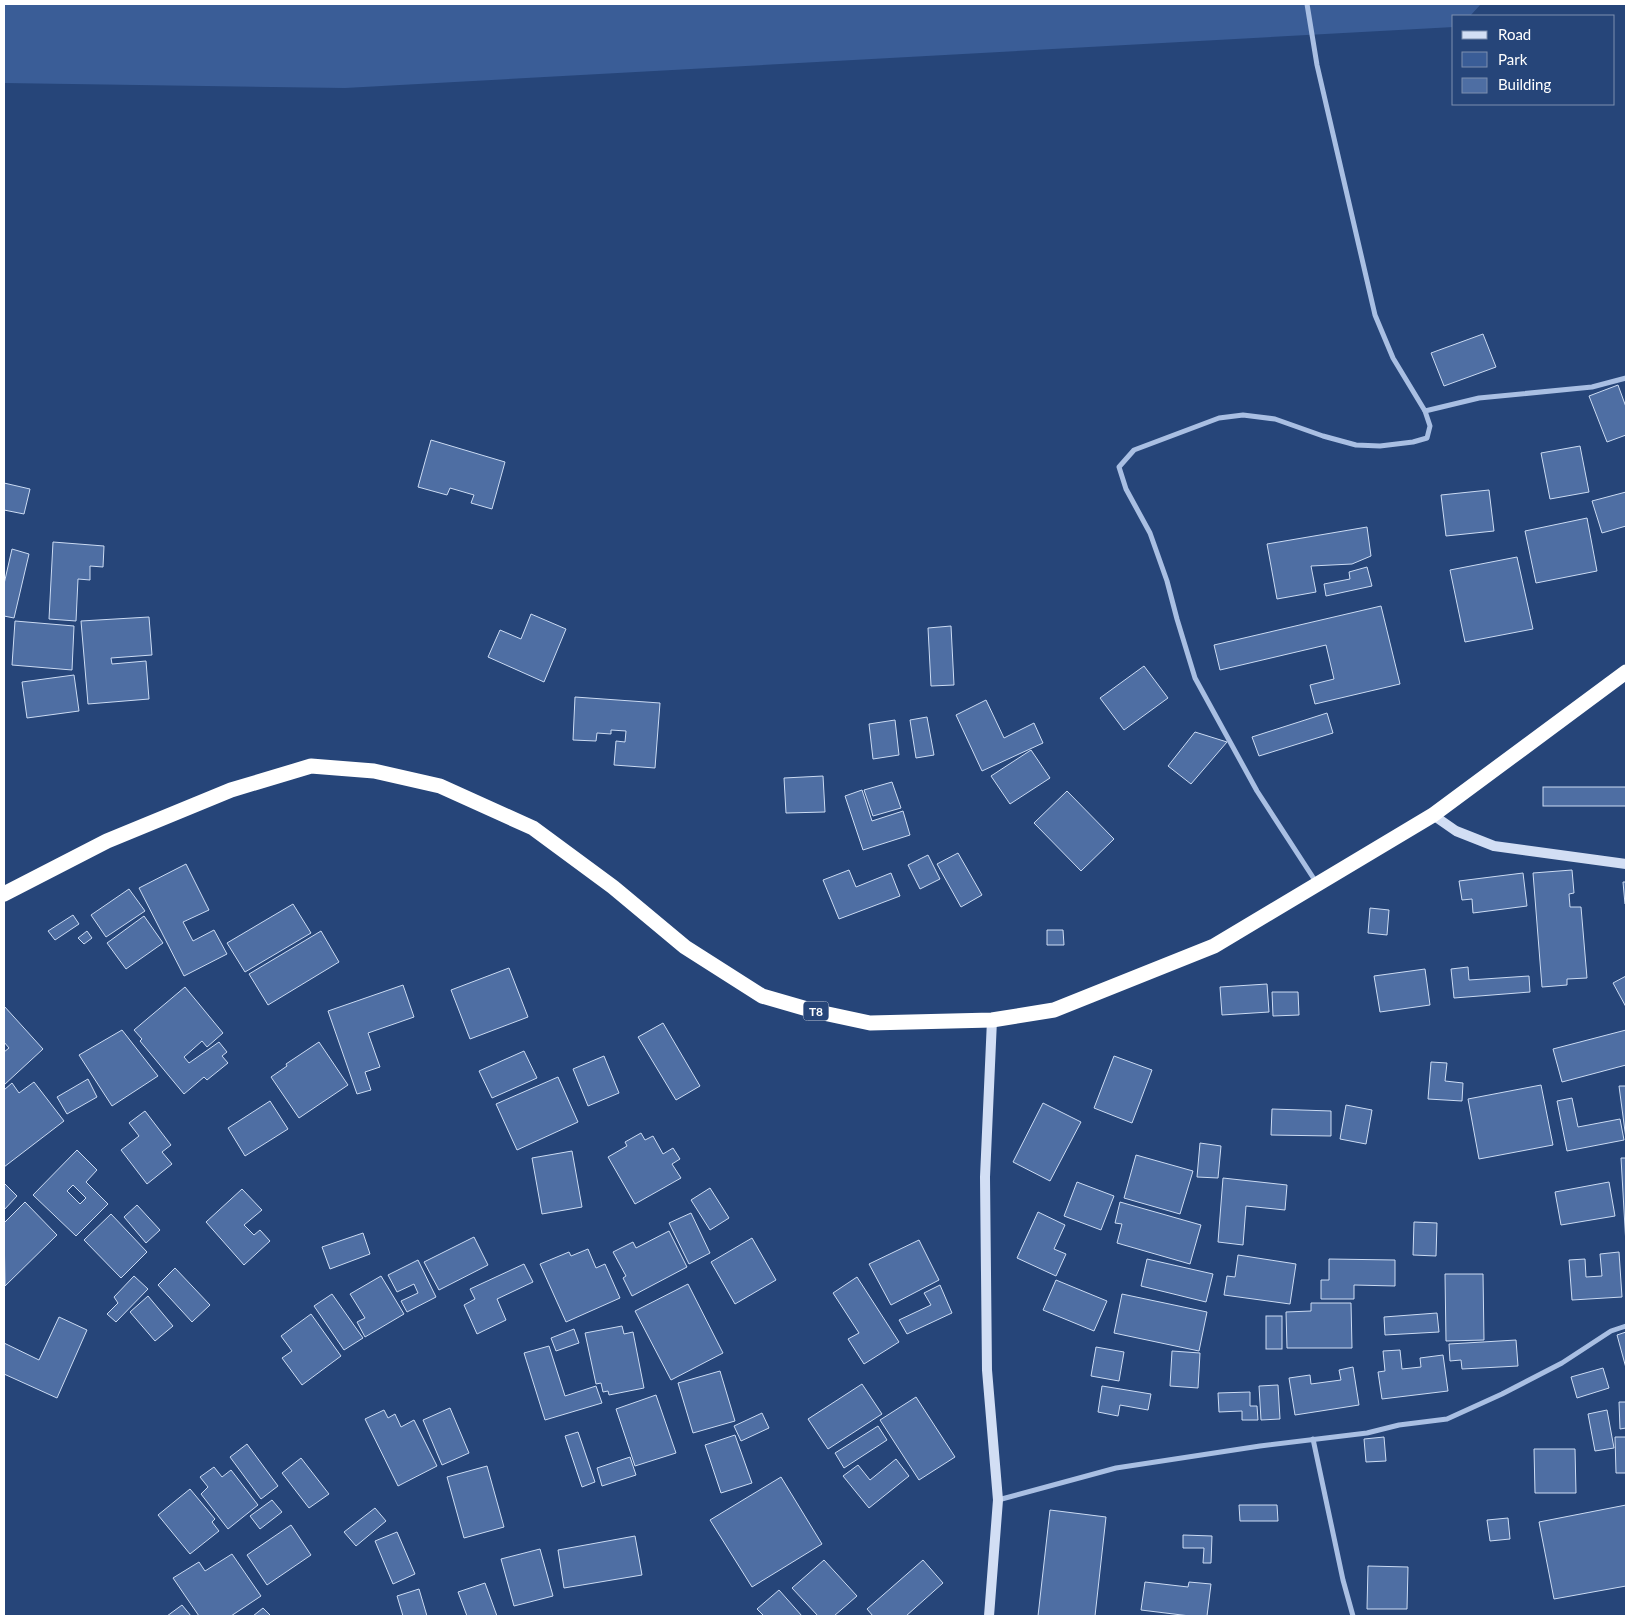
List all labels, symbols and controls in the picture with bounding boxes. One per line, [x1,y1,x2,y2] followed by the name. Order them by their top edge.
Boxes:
[1452,15,1615,105] legend
[1498,25,1531,43] text: Road
[1498,50,1528,68] text: Park
[1498,75,1551,93] text: Building
[804,1001,828,1020] road number: T8

